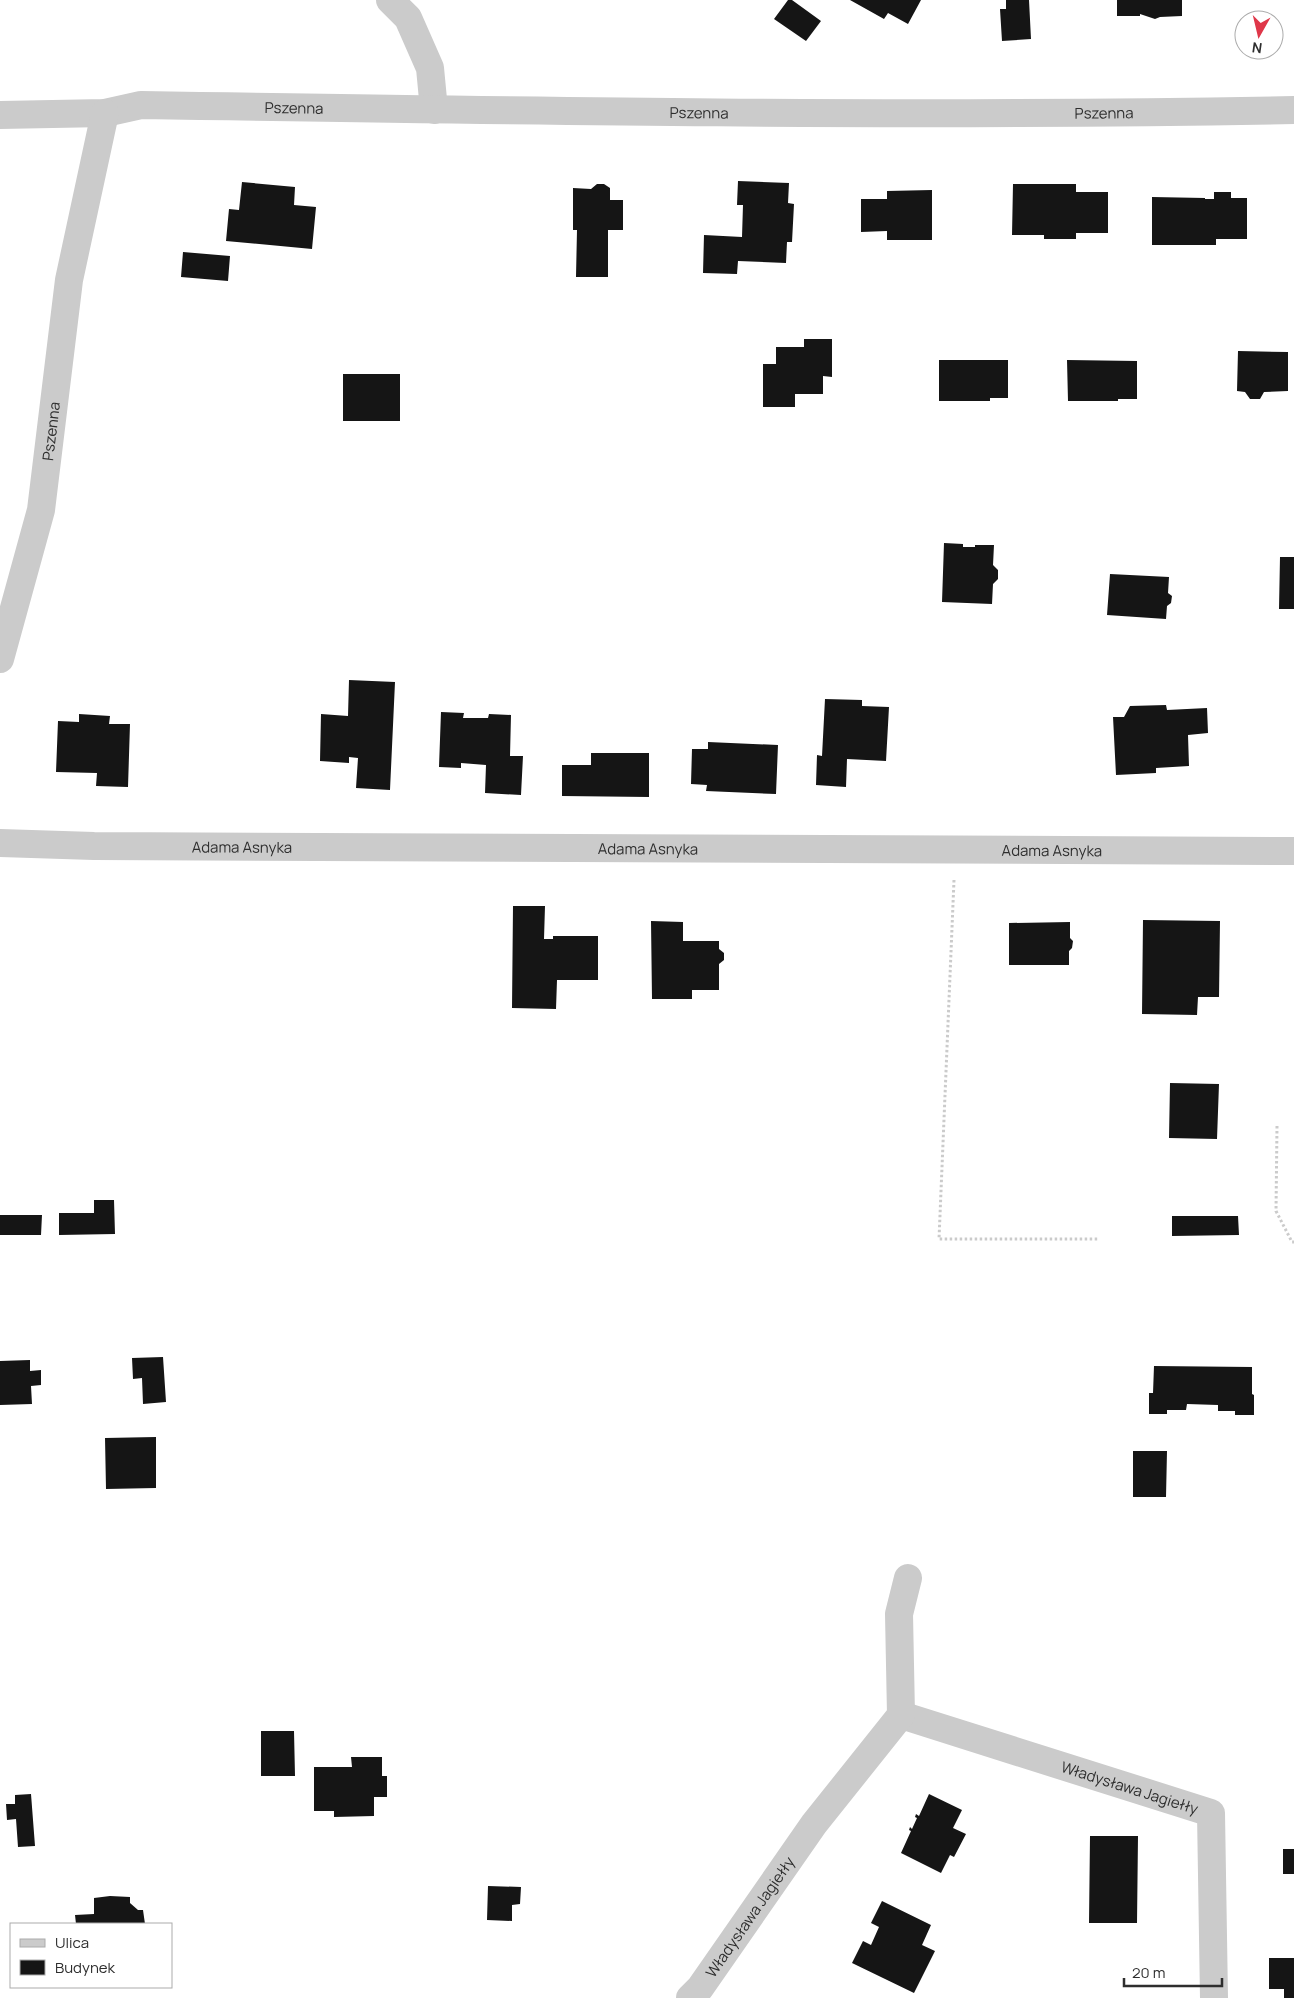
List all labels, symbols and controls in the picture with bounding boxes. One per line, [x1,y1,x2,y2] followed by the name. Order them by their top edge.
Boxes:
[1234,10,1284,60] north arrow
[1251,38,1263,58] text: N
[264,96,324,118] street label: Pszenna
[669,101,729,123] street label: Pszenna
[1074,102,1134,123] street label: Pszenna
[37,401,65,462] street label: Pszenna
[192,836,292,857] street label: Adama Asnyka
[598,838,698,859] street label: Adama Asnyka
[1002,839,1102,861] street label: Adama Asnyka
[1059,1756,1201,1819] street label: Władysława Jagiełły
[700,1852,799,1981] street label: Władysława Jagiełły
[10,1923,172,1988] legend
[55,1932,89,1953] text: Ulica
[1124,1956,1222,1988] scale bar
[55,1957,116,1978] text: Budynek
[1132,1962,1165,1983] text: 20 m

